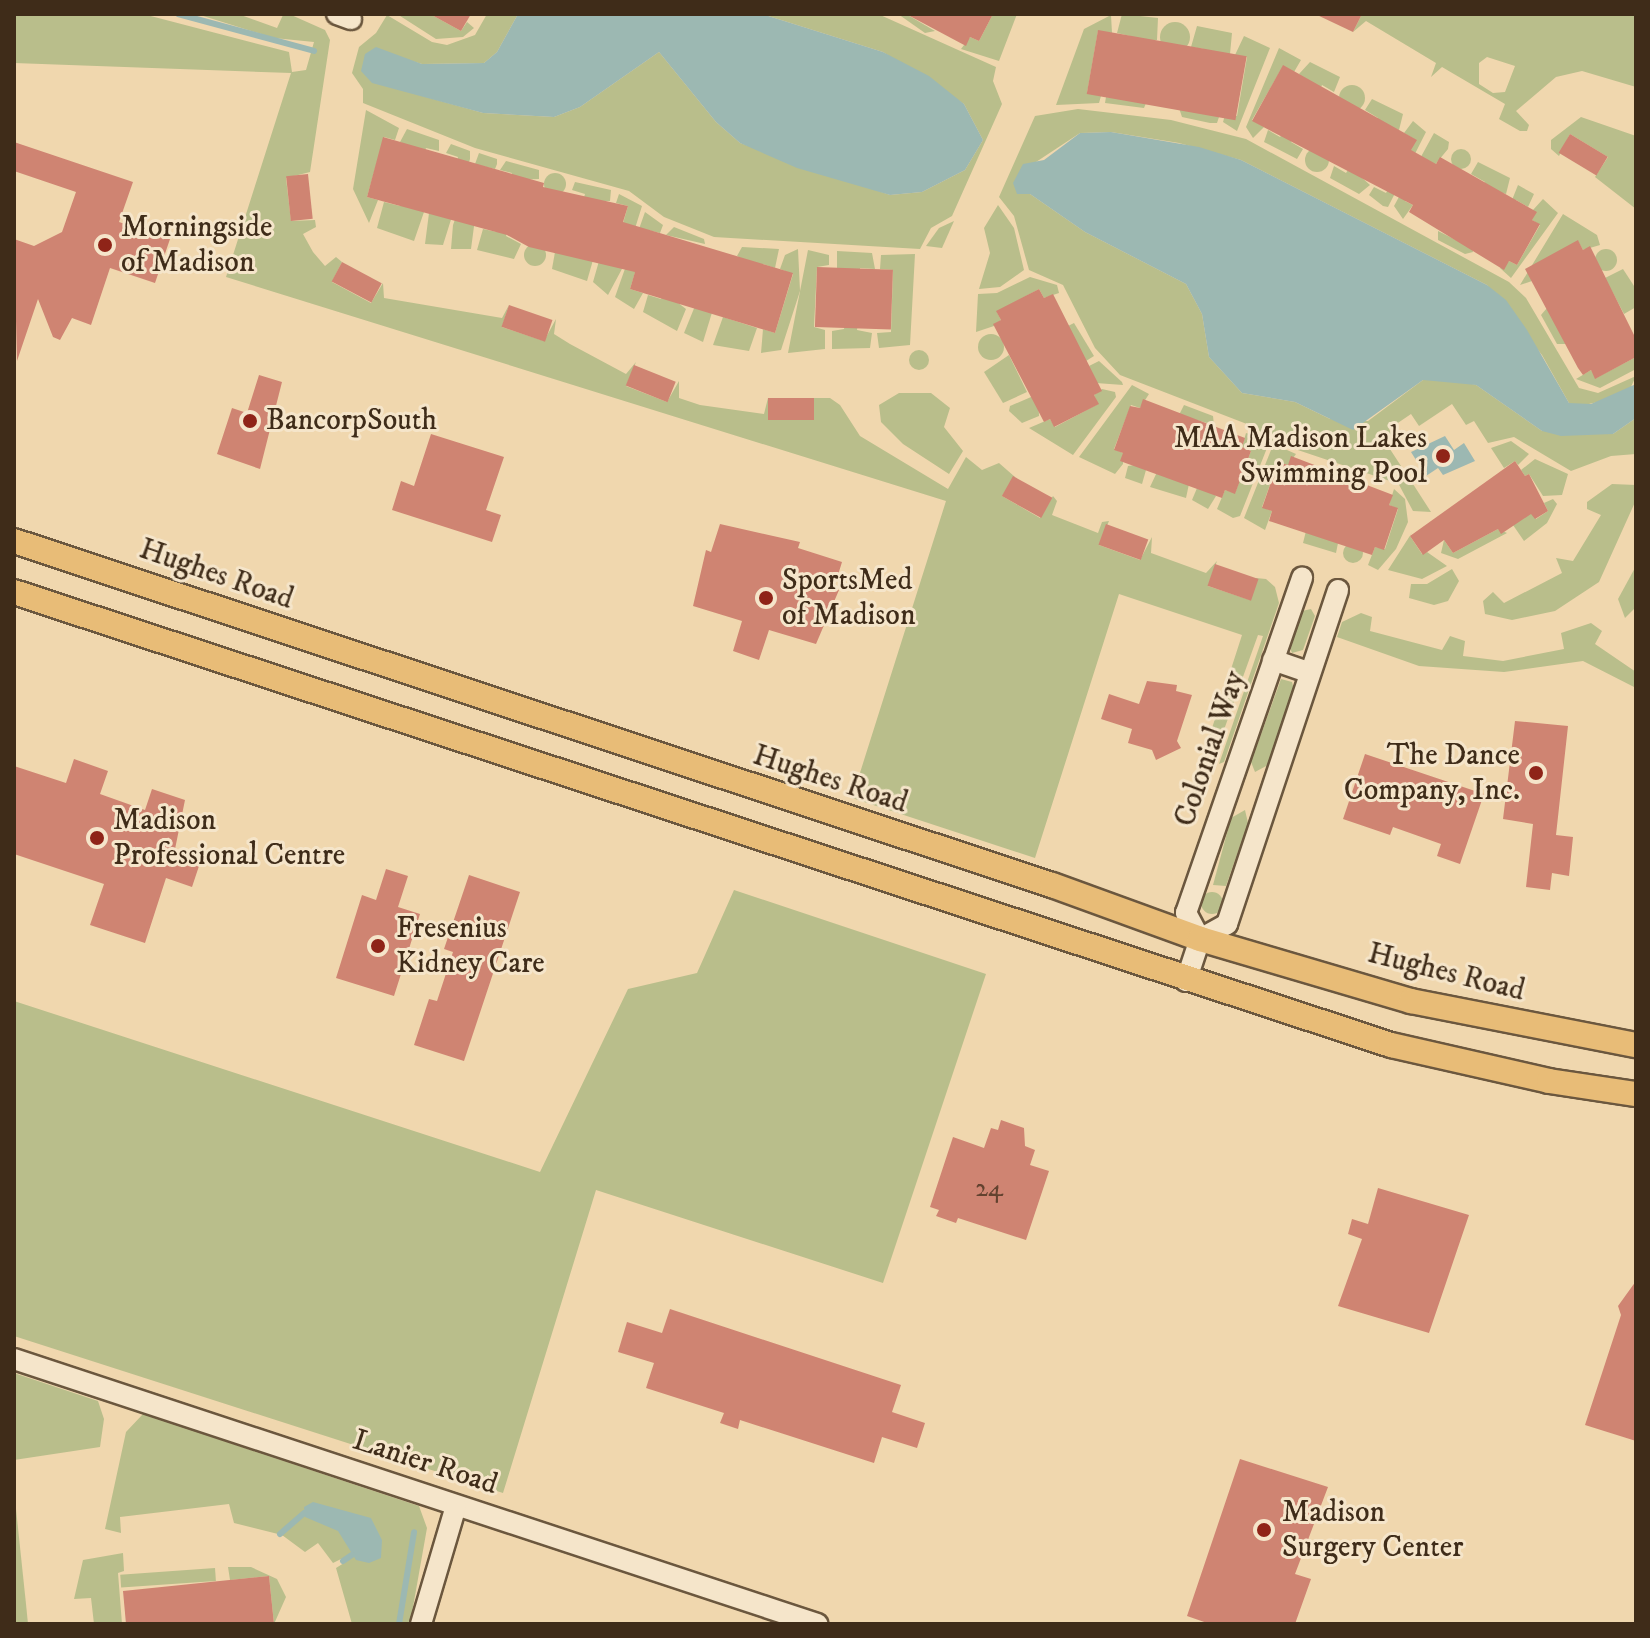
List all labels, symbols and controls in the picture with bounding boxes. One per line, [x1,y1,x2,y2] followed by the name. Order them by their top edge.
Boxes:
[121,210,272,280] place label: Morningside of Madison
[96,236,114,254] marker: Morningside of Madison
[266,403,437,439] place label: BancorpSouth
[241,412,259,430] marker: BancorpSouth
[1174,421,1427,492] place label: MAA Madison Lakes Swimming Pool
[1434,447,1452,465] marker: MAA Madison Lakes Swimming Pool
[134,532,298,618] street label: Hughes Road
[782,563,916,634] place label: SportsMed of Madison
[757,589,775,607] marker: SportsMed of Madison
[1168,667,1254,831] street label: Colonial Way
[748,738,912,822] street label: Hughes Road
[1344,738,1520,808] place label: The Dance Company, Inc.
[1527,764,1545,782] marker: The Dance Company, Inc.
[113,803,345,874] place label: Madison Professional Centre
[88,829,106,847] marker: Madison Professional Centre
[396,911,545,982] place label: Fresenius Kidney Care
[367,935,389,957] marker: Fresenius Kidney Care
[1364,936,1528,1010] street label: Hughes Road
[975,1173,1003,1205] house number: 24
[348,1423,502,1503] street label: Lanier Road
[1282,1495,1463,1566] place label: Madison Surgery Center
[1253,1519,1275,1541] marker: Madison Surgery Center

